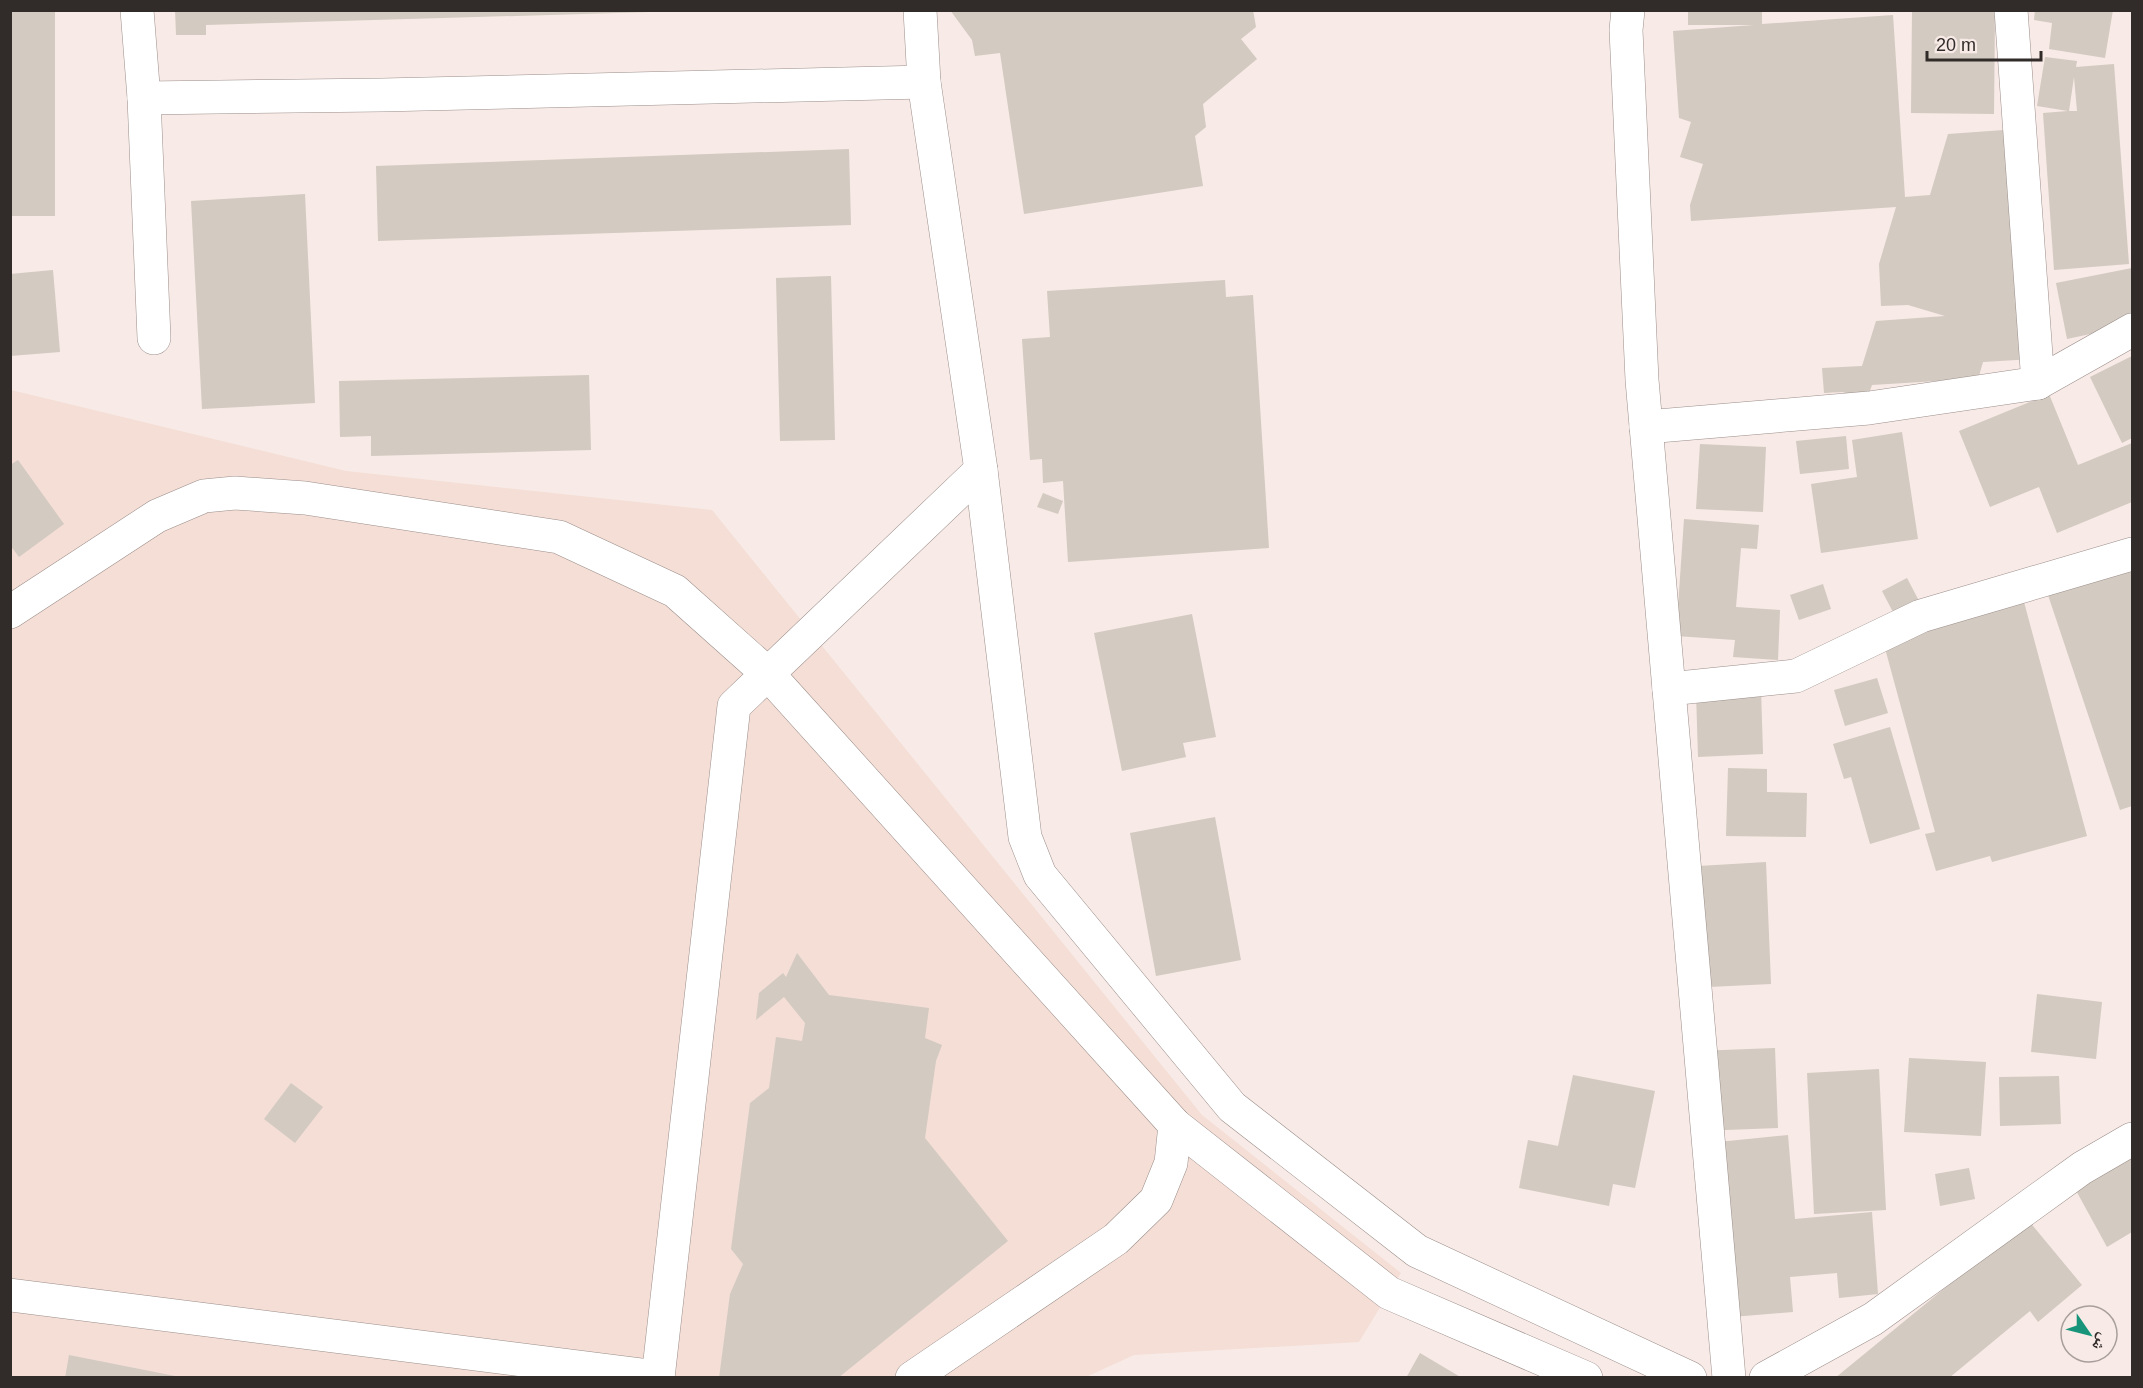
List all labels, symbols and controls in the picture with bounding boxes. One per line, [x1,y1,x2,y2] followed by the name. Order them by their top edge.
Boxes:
[1927,24,2041,62] scale bar
[1936,35,1976,55] text: 20 m
[2059,1304,2119,1364] north arrow
[2088,1330,2113,1354] text: ش

